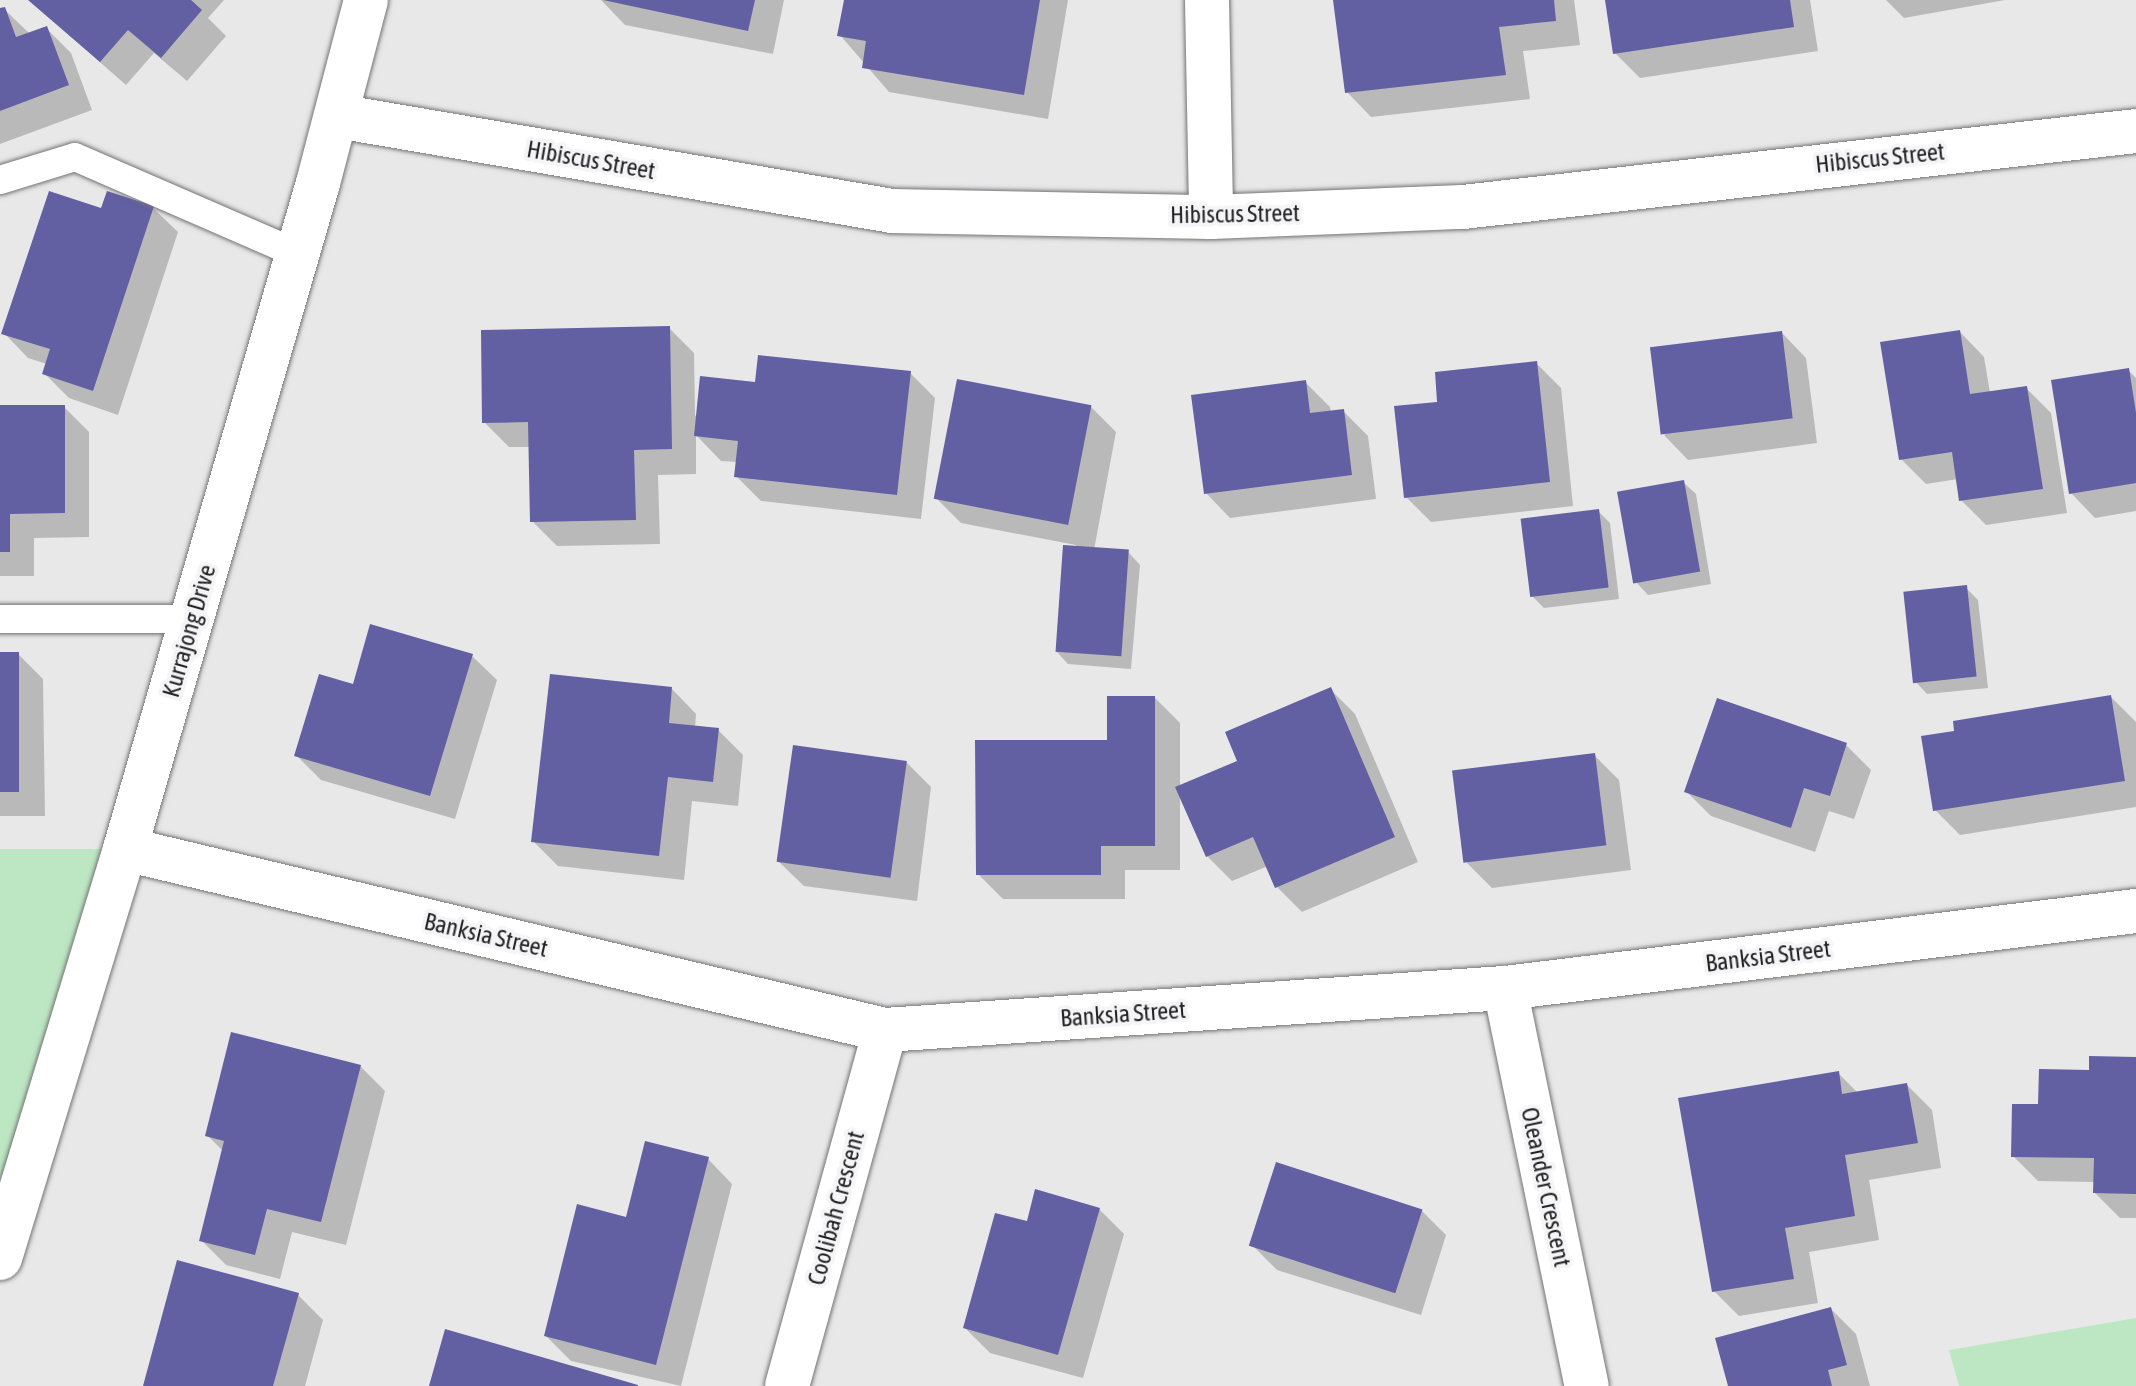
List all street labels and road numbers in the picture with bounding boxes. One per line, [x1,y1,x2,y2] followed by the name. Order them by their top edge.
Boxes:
[525,135,657,185] street label: Hibiscus Street
[1814,137,1946,179] street label: Hibiscus Street
[1170,198,1300,230] street label: Hibiscus Street
[156,561,222,701] street label: Kurrajong Drive
[421,907,551,963] street label: Banksia Street
[1704,934,1832,978] street label: Banksia Street
[1059,995,1187,1033] street label: Banksia Street
[1515,1105,1577,1269] street label: Oleander Crescent
[802,1128,870,1288] street label: Coolibah Crescent

